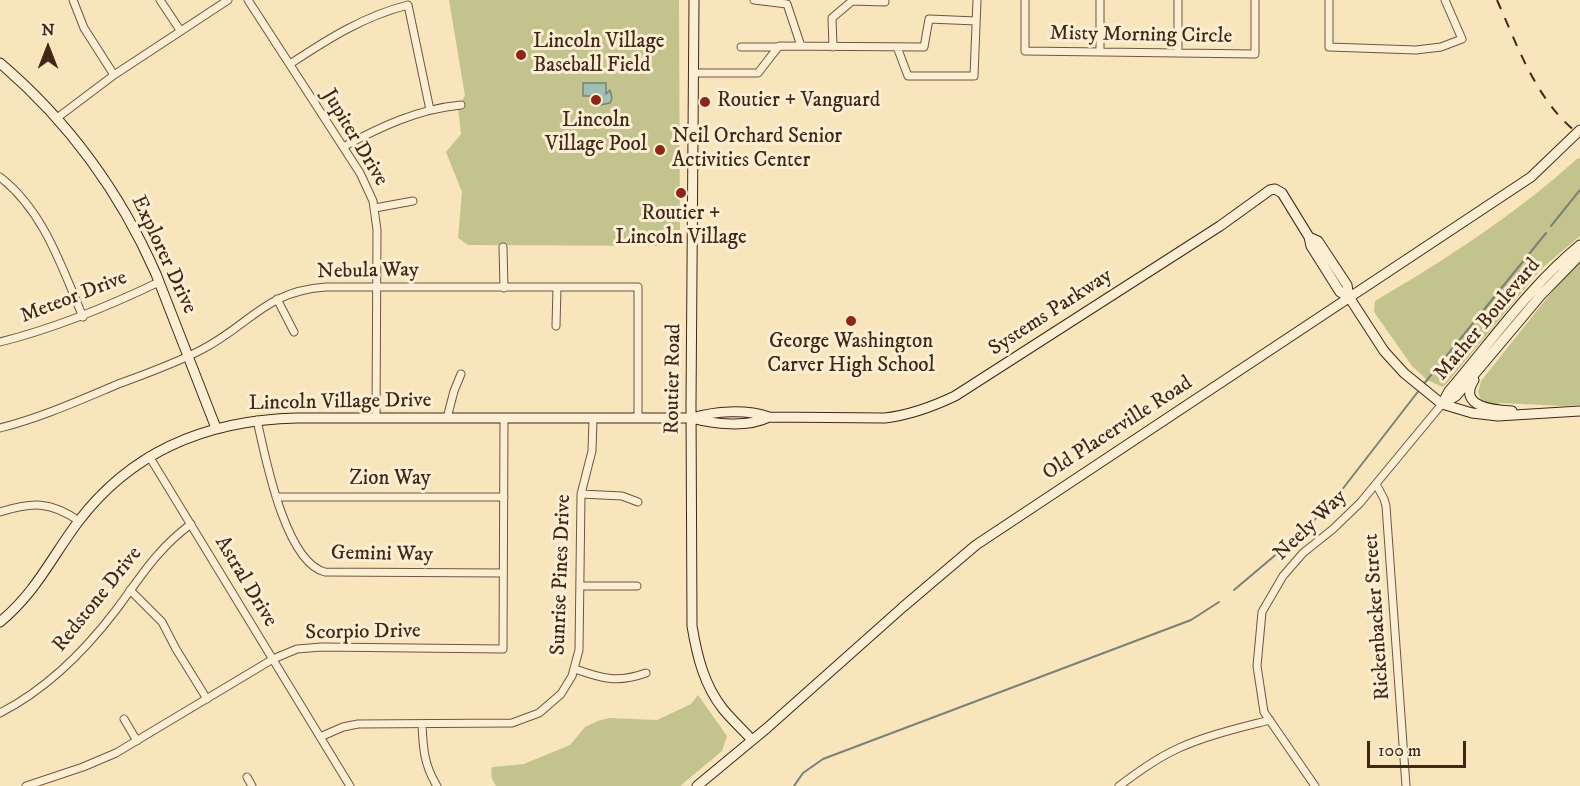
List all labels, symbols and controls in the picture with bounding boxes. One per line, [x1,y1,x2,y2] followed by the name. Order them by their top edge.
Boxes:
[18,18,78,78] north arrow
[41,20,55,40] text: N
[1049,22,1233,50] street label: Misty Morning Circle
[533,30,664,80] place label: Lincoln Village Baseball Field
[514,48,528,62] marker: Lincoln Village Baseball Field
[315,85,393,191] street label: Jupiter Drive
[717,89,880,115] place label: Routier + Vanguard
[589,93,603,107] marker: Lincoln Village Pool
[698,95,712,109] marker: Routier + Vanguard
[545,109,647,159] place label: Lincoln Village Pool
[672,125,842,175] place label: Neil Orchard Senior Activities Center
[653,143,667,157] marker: Neil Orchard Senior Activities Center
[674,186,688,200] marker: Routier + Lincoln Village
[125,192,201,318] street label: Explorer Drive
[615,202,747,252] place label: Routier + Lincoln Village
[1430,254,1546,386] street label: Mather Boulevard
[317,259,419,285] street label: Nebula Way
[985,264,1117,362] street label: Systems Parkway
[17,266,131,330] street label: Meteor Drive
[844,314,858,328] marker: George Washington Carver High School
[660,323,688,435] street label: Routier Road
[767,330,935,380] place label: George Washington Carver High School
[1039,371,1197,487] street label: Old Placerville Road
[248,389,432,417] street label: Lincoln Village Drive
[349,467,431,493] street label: Zion Way
[1269,485,1353,567] street label: Neely Way
[547,494,577,656] street label: Sunrise Pines Drive
[208,532,282,632] street label: Astral Drive
[1360,533,1396,701] street label: Rickenbacker Street
[48,542,148,658] street label: Redstone Drive
[331,542,433,568] street label: Gemini Way
[305,619,421,647] street label: Scorpio Drive
[1370,729,1469,767] scale bar
[1378,740,1421,762] text: 100 m

